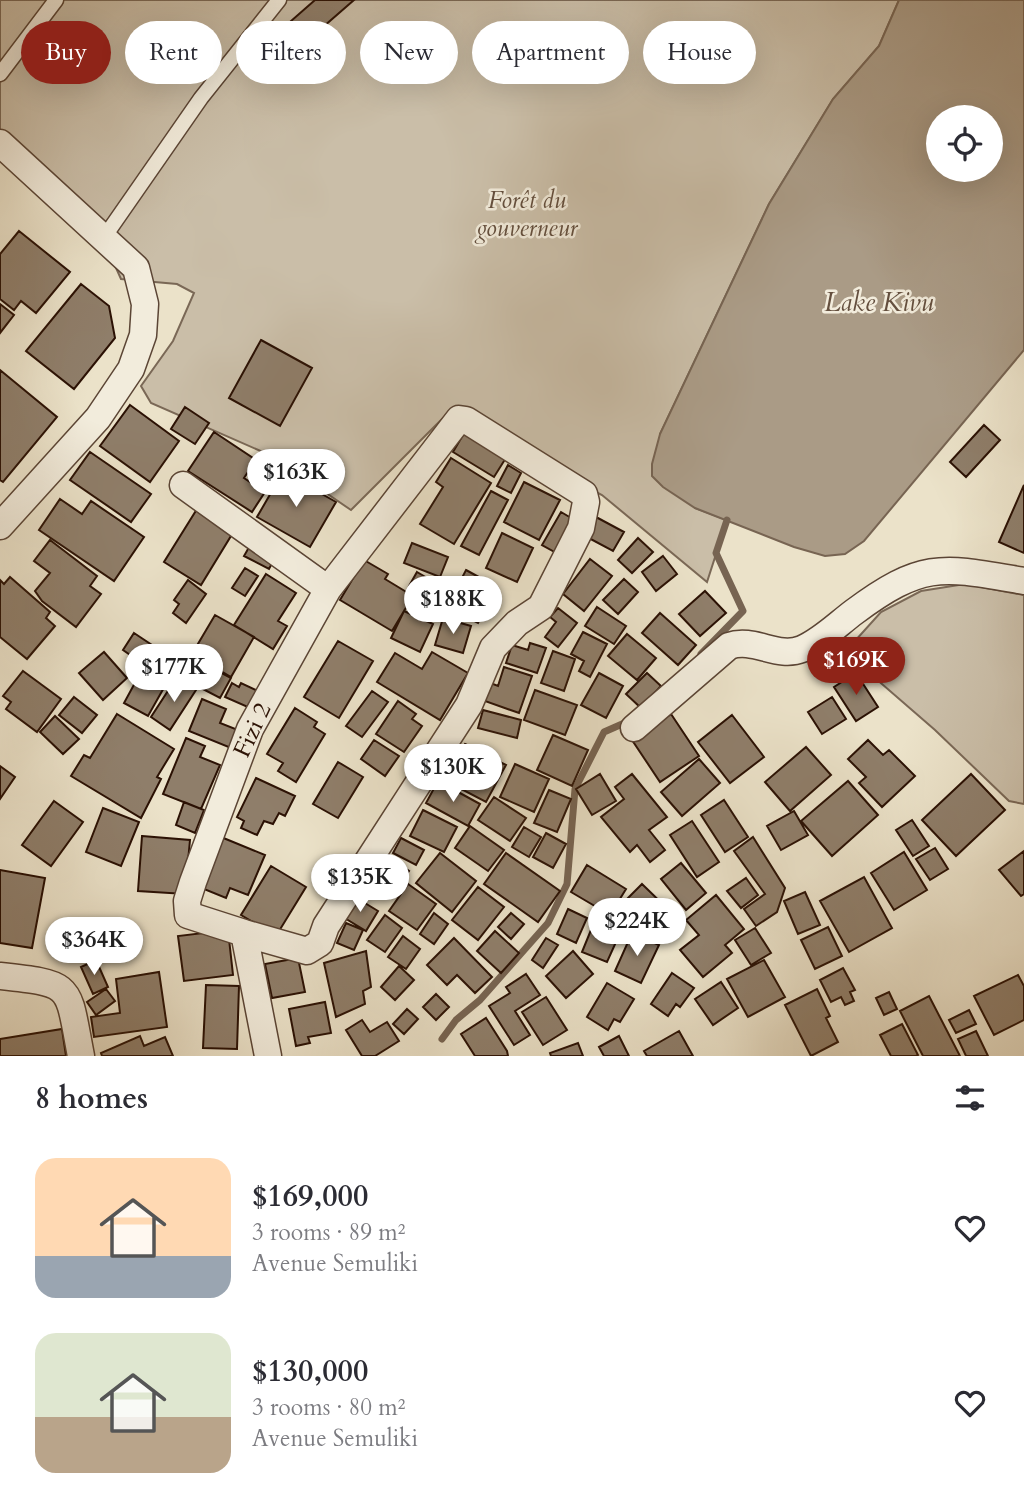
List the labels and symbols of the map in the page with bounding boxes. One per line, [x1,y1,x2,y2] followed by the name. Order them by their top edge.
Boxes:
[474,184,579,245] park label: Forêt du gouverneur
[824,285,934,320] water label: Lake Kivu
[247,449,345,509] pin: $163K
[404,576,502,636] pin: $188K
[807,638,905,697] pin: $169K
[125,644,223,704] pin: $177K
[226,698,279,763] street label: Fizi 2
[404,744,502,804] pin: $130K
[311,855,409,914] pin: $135K
[588,898,686,958] pin: $224K
[45,918,143,977] pin: $364K

